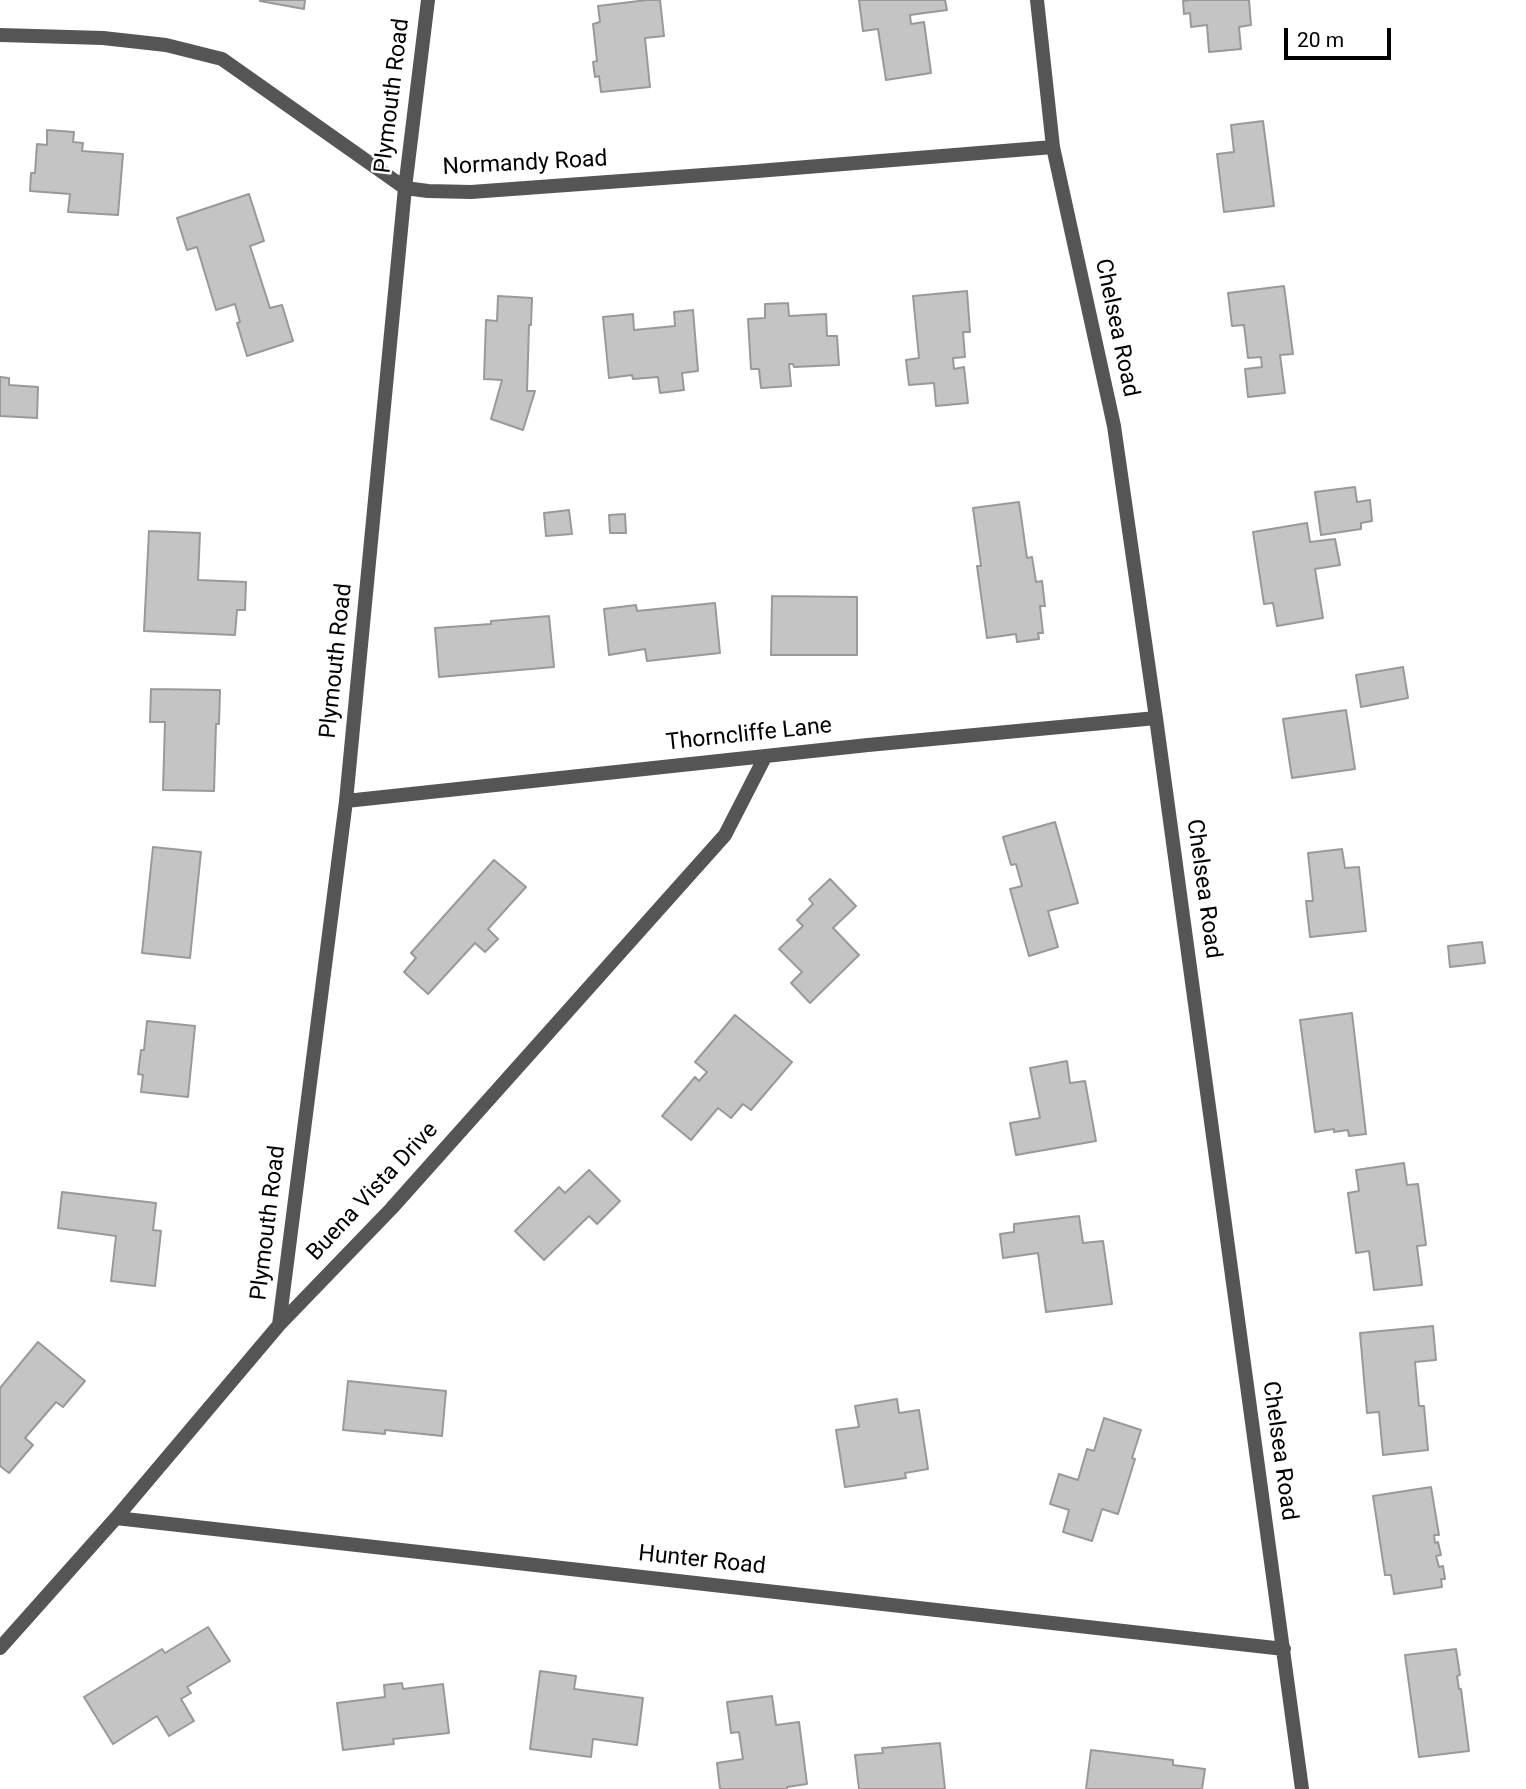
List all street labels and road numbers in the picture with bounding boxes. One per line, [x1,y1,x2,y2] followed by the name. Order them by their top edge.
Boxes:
[370,17,416,175] street label: Plymouth Road
[442,146,608,182] street label: Normandy Road
[1088,256,1144,400] street label: Chelsea Road
[315,582,359,740] street label: Plymouth Road
[665,713,833,757] street label: Thorncliffe Lane
[1180,818,1226,960] street label: Chelsea Road
[302,1117,444,1267] street label: Buena Vista Drive
[246,1144,292,1302] street label: Plymouth Road
[1256,1380,1302,1522] street label: Chelsea Road
[637,1541,767,1581] street label: Hunter Road

